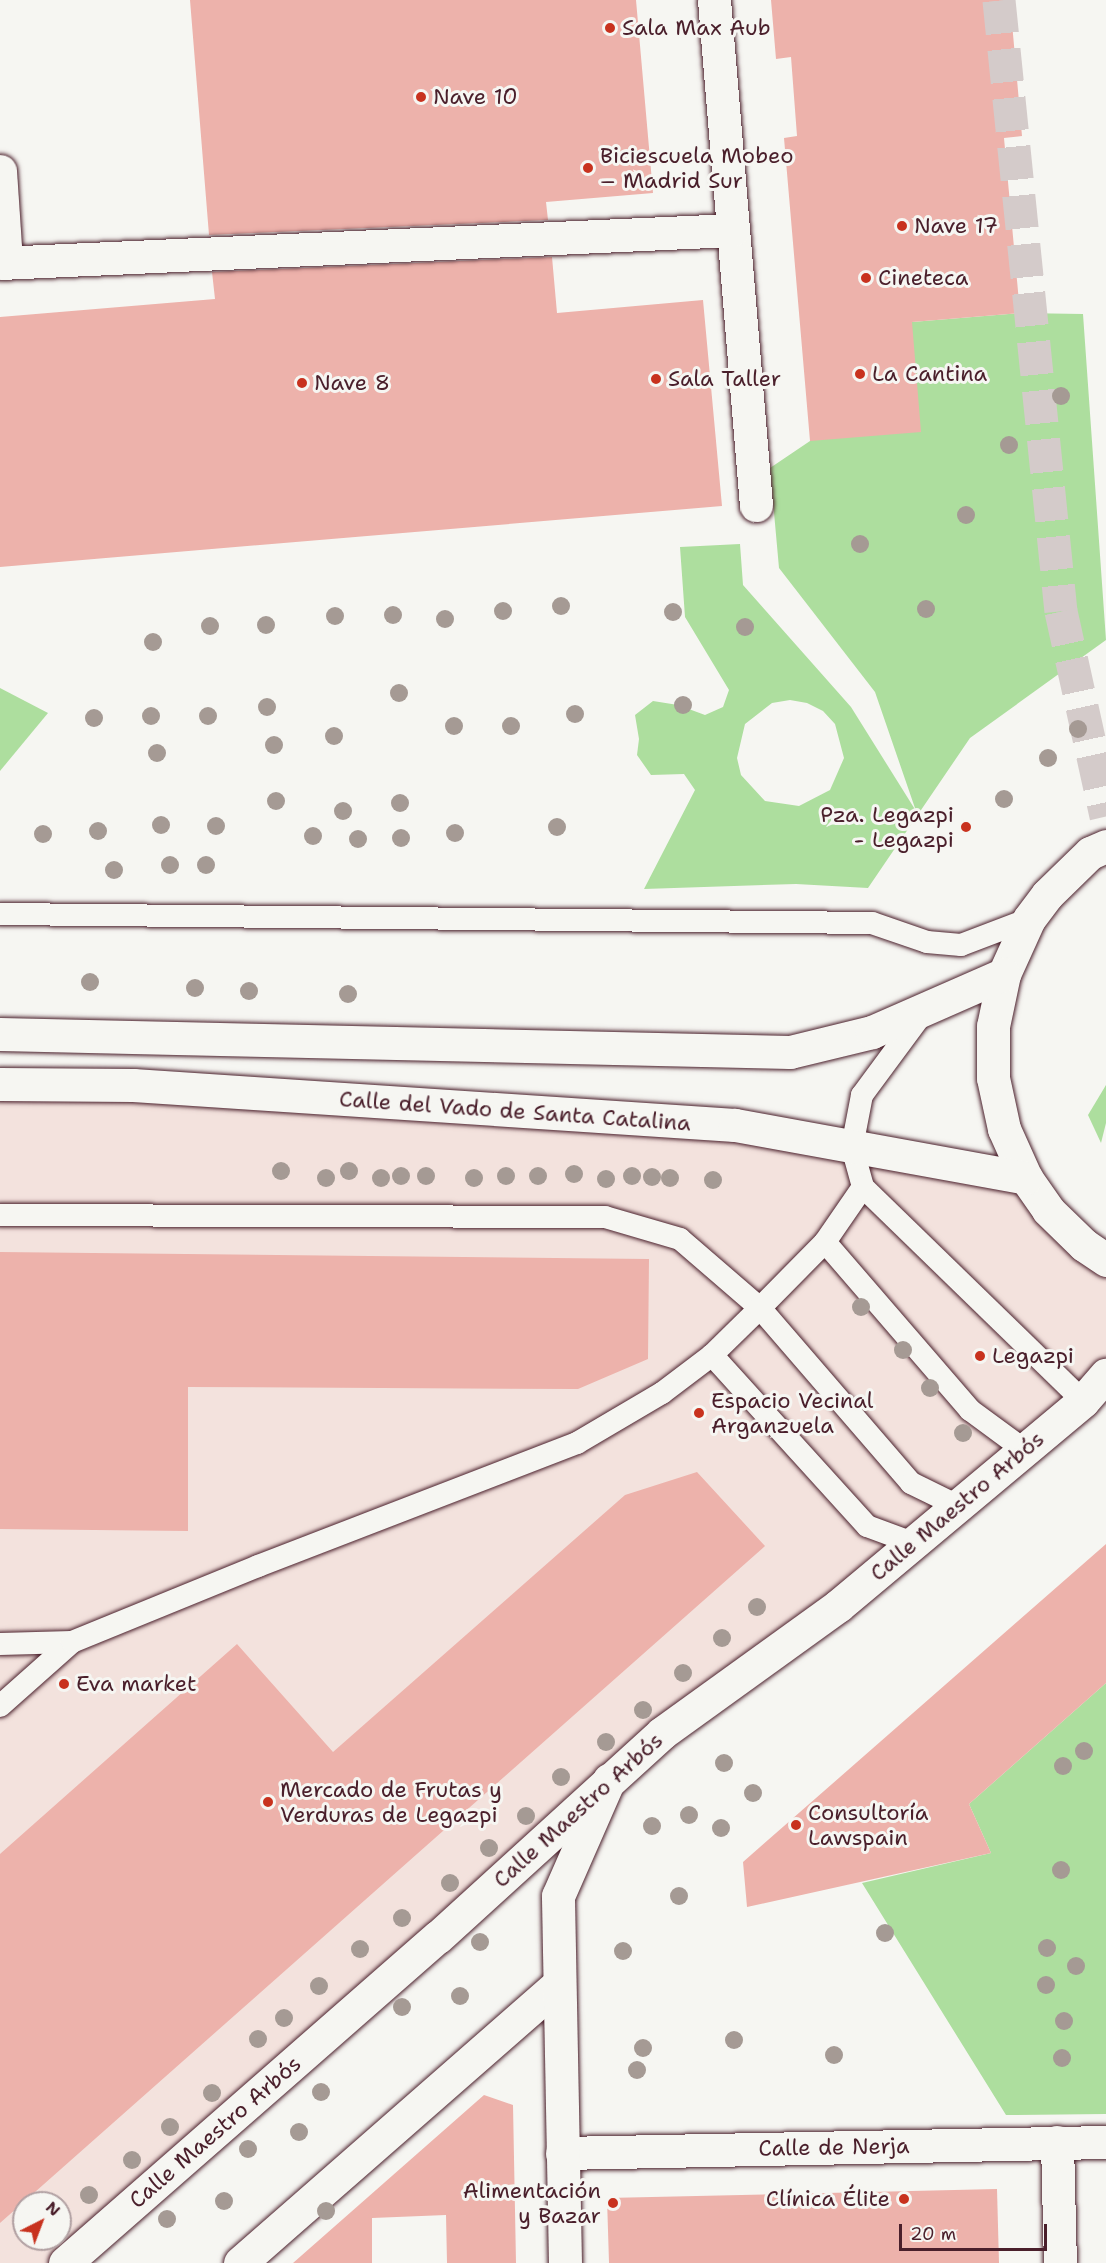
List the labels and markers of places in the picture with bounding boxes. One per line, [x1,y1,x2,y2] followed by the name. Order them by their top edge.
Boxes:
[622,15,771,41] place label: Sala Max Aub
[603,21,617,35] marker: Sala Max Aub
[433,84,518,110] place label: Nave 10
[414,90,428,104] marker: Nave 10
[600,142,794,194] place label: Biciescuela Mobeo – Madrid Sur
[581,161,595,175] marker: Biciescuela Mobeo – Madrid Sur
[914,213,998,239] place label: Nave 17
[895,219,909,233] marker: Nave 17
[878,265,968,291] place label: Cineteca
[859,271,873,285] marker: Cineteca
[872,361,987,387] place label: La Cantina
[668,366,781,392] place label: Sala Taller
[853,367,867,381] marker: La Cantina
[314,370,390,396] place label: Nave 8
[649,372,663,386] marker: Sala Taller
[295,376,309,390] marker: Nave 8
[820,801,954,852] place label: Pza. Legazpi - Legazpi
[959,820,973,834] marker: Pza. Legazpi - Legazpi
[992,1343,1074,1369] place label: Legazpi
[973,1349,987,1363] marker: Legazpi
[711,1387,873,1438] place label: Espacio Vecinal Arganzuela
[692,1406,706,1420] marker: Espacio Vecinal Arganzuela
[76,1671,197,1697] place label: Eva market
[57,1677,71,1691] marker: Eva market
[280,1776,502,1828] place label: Mercado de Frutas y Verduras de Legazpi
[261,1795,275,1809] marker: Mercado de Frutas y Verduras de Legazpi
[808,1799,929,1850] place label: Consultoría Lawspain
[789,1818,803,1832] marker: Consultoría Lawspain
[463,2177,601,2228] place label: Alimentación y Bazar
[766,2186,890,2212] place label: Clínica Élite
[895,2190,913,2208] marker: Clínica Élite
[606,2196,620,2210] marker: Alimentación y Bazar

